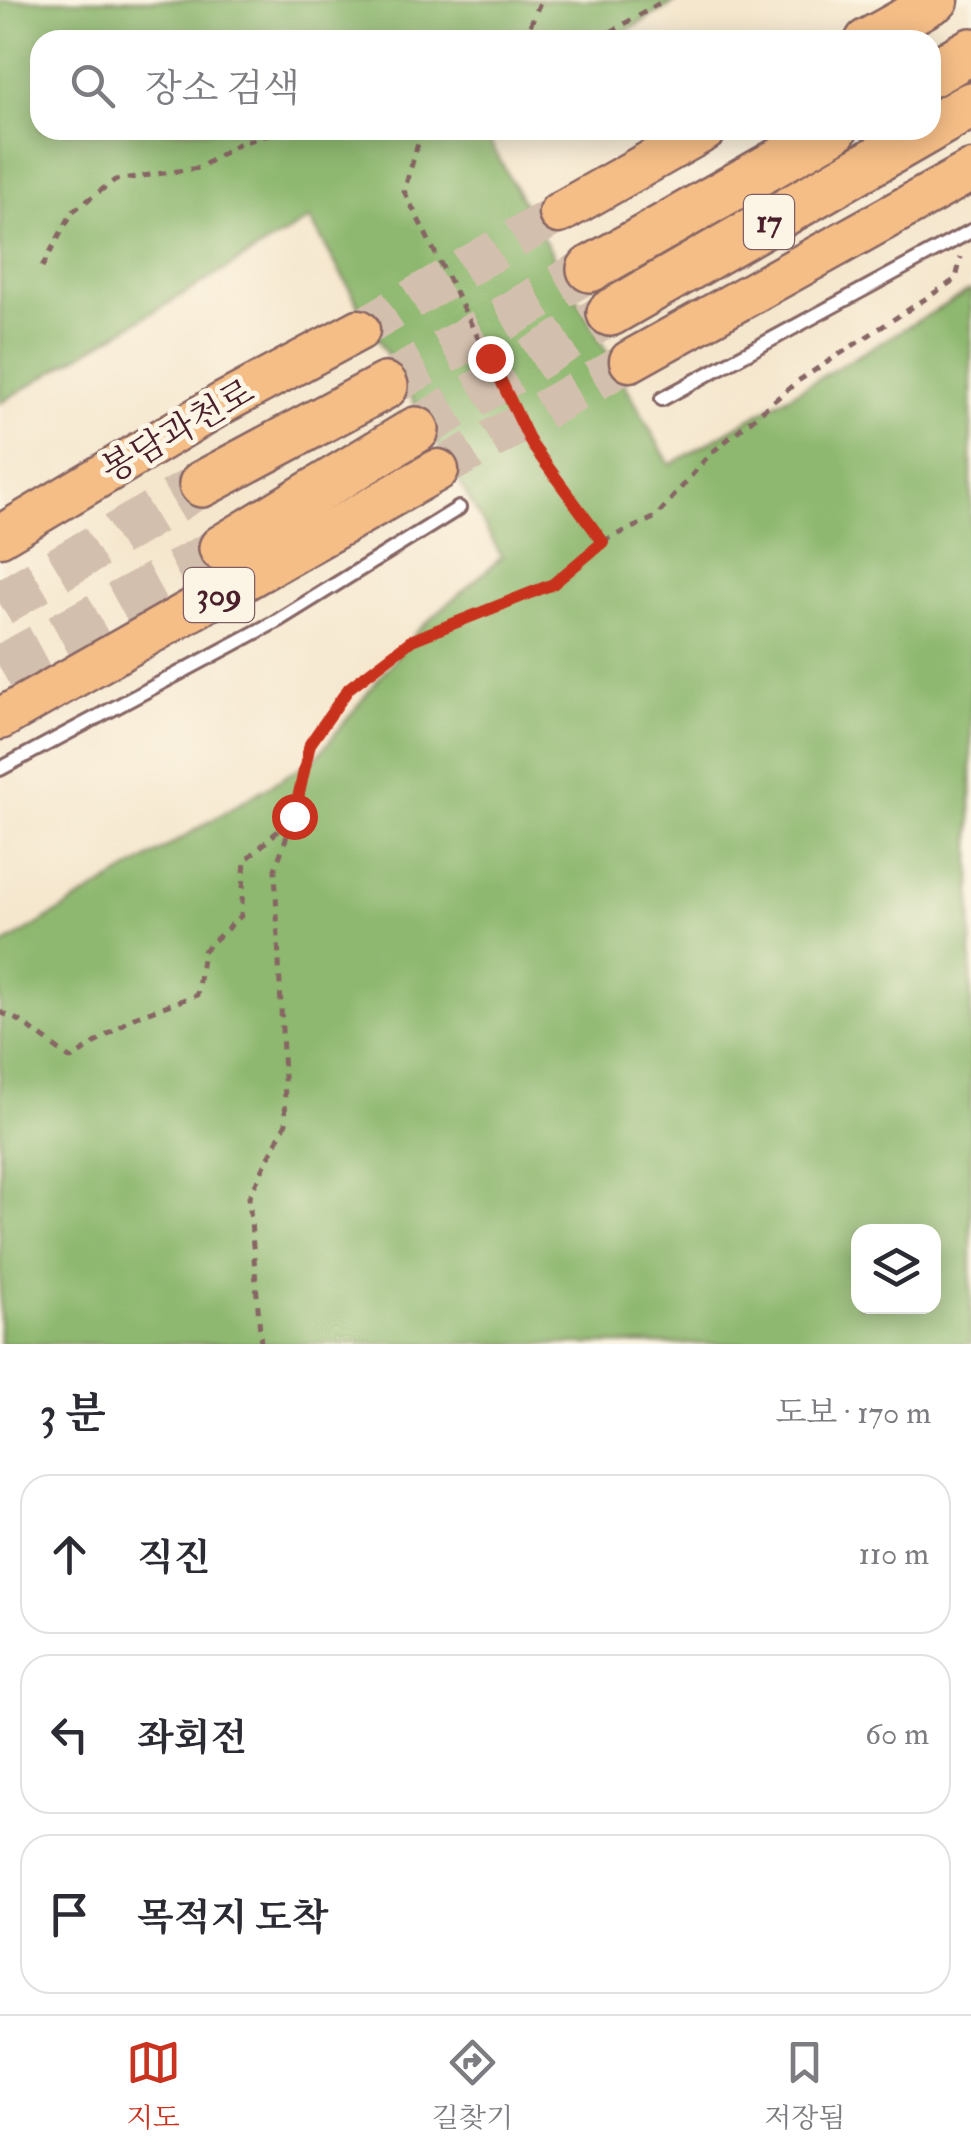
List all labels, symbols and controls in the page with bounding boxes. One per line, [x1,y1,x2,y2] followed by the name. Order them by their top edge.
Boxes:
[30,30,941,140] search box
[65,58,120,113] icon: search
[145,65,300,113] text: 장소 검색
[744,195,794,249] road number: 17
[468,336,514,382] route end
[94,370,262,492] street label: 봉담과천로
[184,568,254,622] road number: 309
[272,794,318,840] route start
[851,1224,941,1314] map controls
[851,1224,941,1314] button: layers
[40,1388,106,1440] text: 3 분
[775,1393,931,1433] text: 도보 · 170 m
[42,1527,97,1582] icon: ahead
[137,1534,210,1582] text: 직진
[858,1534,929,1574] text: 110 m
[42,1707,97,1762] icon: left
[137,1714,247,1762] text: 좌회전
[865,1714,929,1754] text: 60 m
[42,1887,97,1942] icon: arrive
[137,1894,329,1942] text: 목적지 도착
[126,2035,181,2136] tab: 지도
[432,2035,513,2136] tab: 길찾기
[764,2035,845,2136] tab: 저장됨

